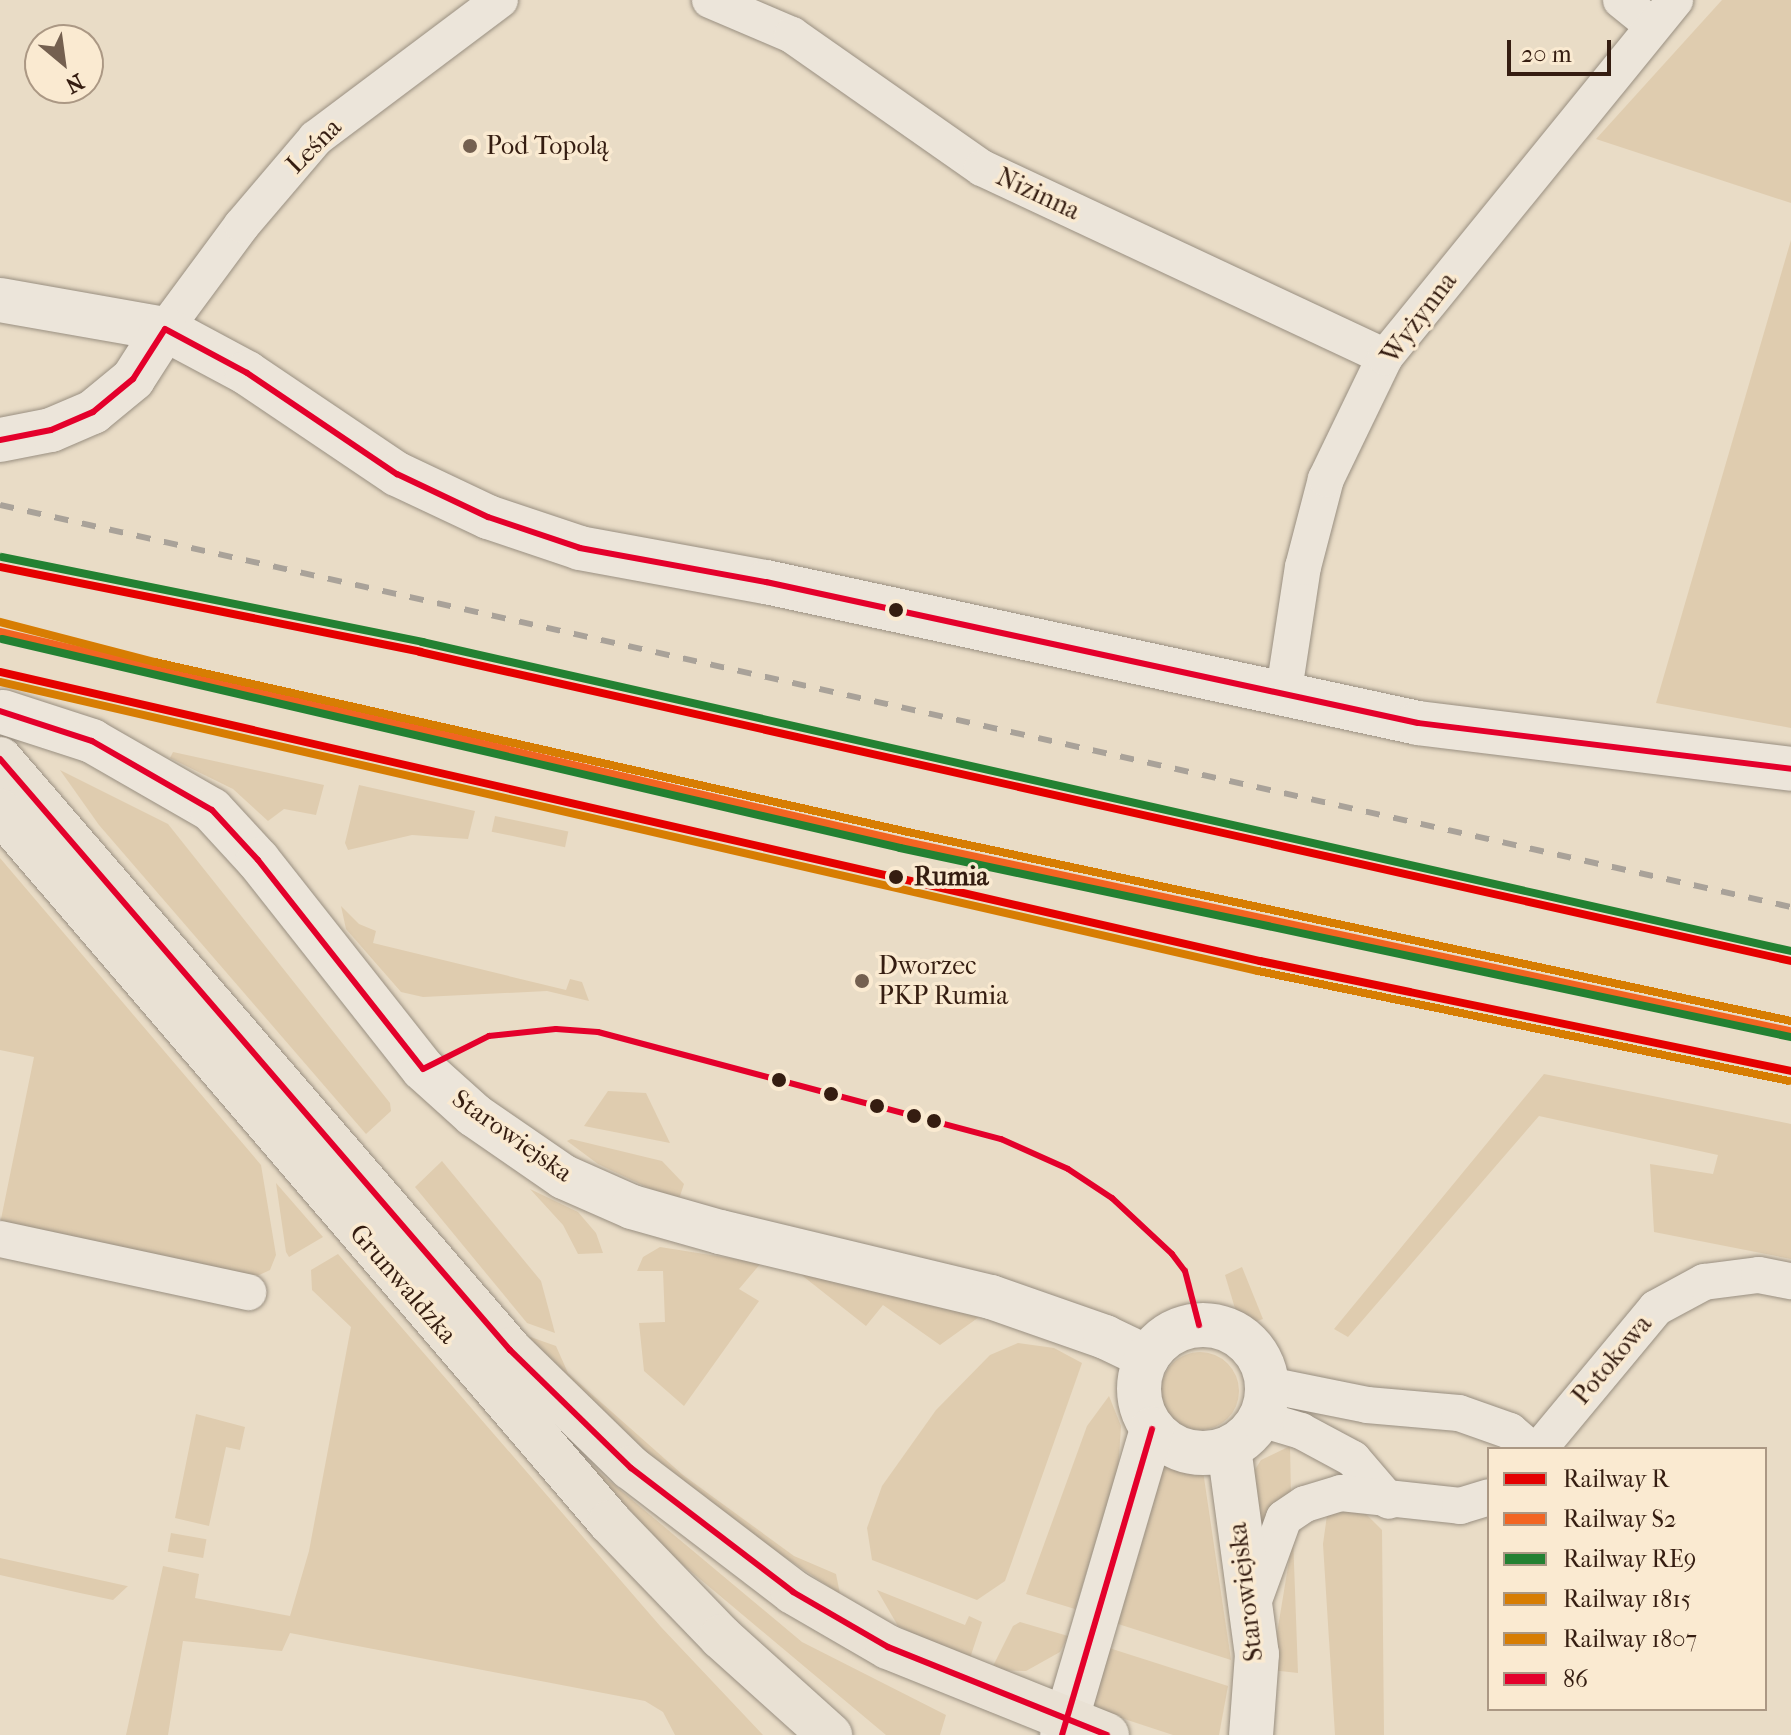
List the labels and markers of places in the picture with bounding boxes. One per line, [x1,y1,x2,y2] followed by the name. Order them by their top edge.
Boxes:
[486,130,609,162] place label: Pod Topolą
[461,137,479,155] marker: Pod Topolą
[888,602,904,618] unlabelled marker
[914,861,988,893] place label: Rumia
[885,866,907,888] marker: Rumia
[878,950,1008,1012] place label: Dworzec PKP Rumia
[853,972,871,990] marker: Dworzec PKP Rumia
[771,1072,787,1088] unlabelled marker
[823,1086,839,1102] unlabelled marker
[869,1098,885,1114] unlabelled marker
[906,1108,922,1124] unlabelled marker
[926,1113,942,1129] unlabelled marker

